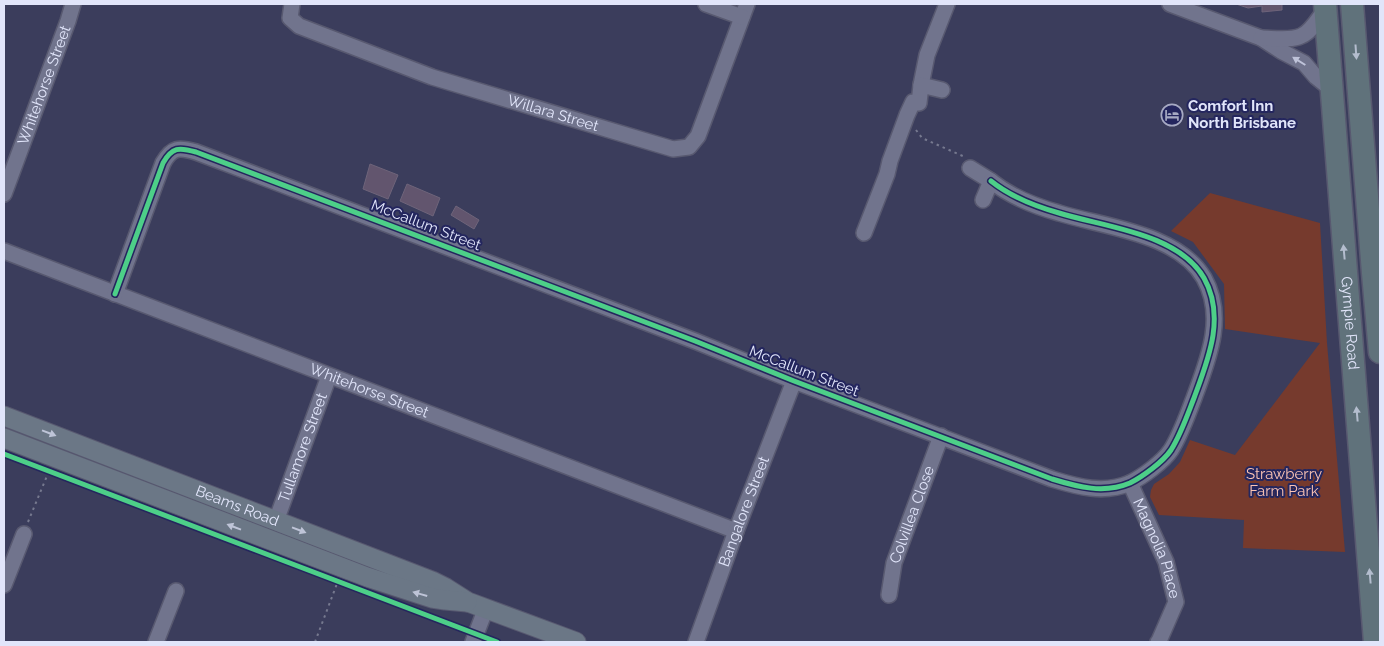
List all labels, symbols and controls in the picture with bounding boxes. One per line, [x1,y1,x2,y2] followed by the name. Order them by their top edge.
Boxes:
[14,23,75,147] street label: Whitehorse Street
[1352,45,1360,61] one-way arrow
[1292,56,1305,65] one-way arrow
[505,91,601,135] street label: Willara Street
[1188,97,1296,132] place label: Comfort Inn North Brisbane
[1160,103,1184,127] hotel icon: Comfort Inn North Brisbane
[369,196,483,254] street label: McCallum Street
[1340,244,1348,260] one-way arrow
[1337,276,1363,370] street label: Gympie Road
[747,342,861,400] street label: McCallum Street
[307,360,431,422] street label: Whitehorse Street
[275,391,331,505] street label: Tullamore Street
[1353,406,1361,422] one-way arrow
[42,429,57,437] one-way arrow
[715,454,773,569] street label: Bangalore Street
[886,463,938,566] street label: Colvillea Close
[1246,465,1322,500] park label: Strawberry Farm Park
[193,482,282,530] street label: Beams Road
[1129,496,1184,601] street label: Magnolia Place
[226,523,241,531] one-way arrow
[292,526,306,534] one-way arrow
[1366,568,1374,584] one-way arrow
[412,590,427,598] one-way arrow

